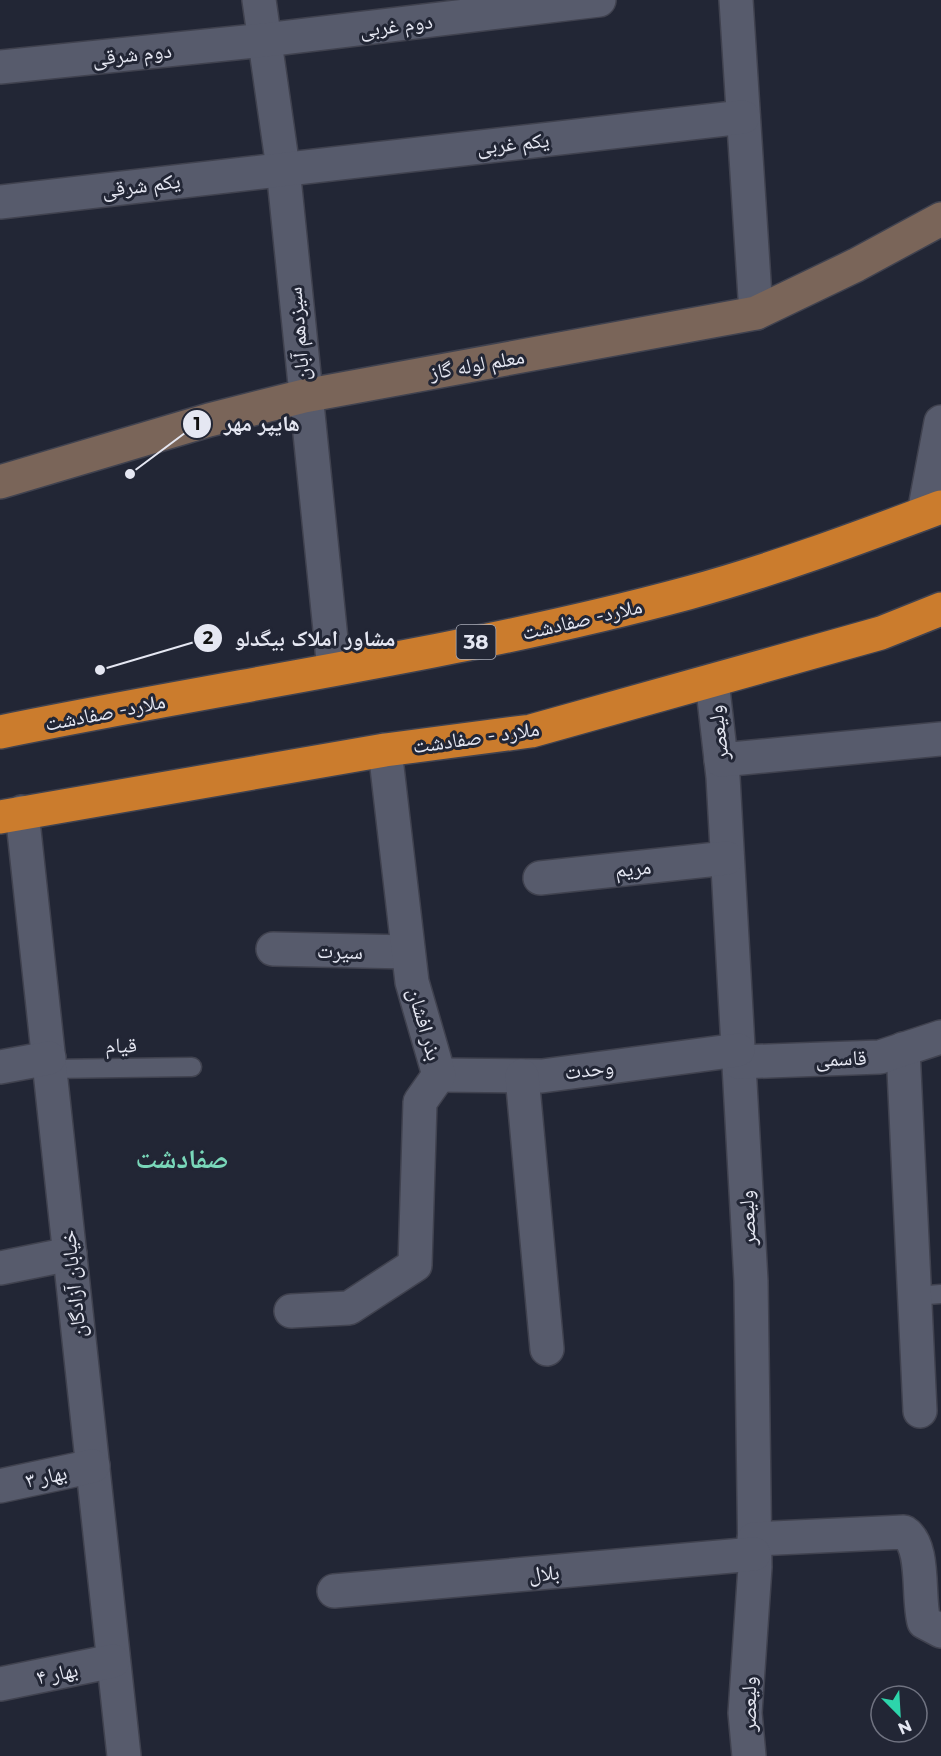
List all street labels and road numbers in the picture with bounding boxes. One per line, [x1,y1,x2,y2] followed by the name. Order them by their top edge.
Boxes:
[358,8,434,44] street label: دوم غربی
[91,37,173,73] street label: دوم شرقی
[476,127,551,161] street label: یکم غربی
[100,168,182,204] street label: یکم شرقی
[281,286,317,382] street label: سیزدهم آبان
[427,343,527,387] street label: معلم لوله گاز
[520,593,644,645] street label: ملارد- صفادشت
[456,625,496,659] road number: 38
[43,688,167,736] street label: ملارد- صفادشت
[702,704,734,763] street label: ولیعصر
[411,716,541,758] street label: ملارد - صفادشت
[614,854,653,884] street label: مریم
[317,938,363,964] street label: سیرت
[403,985,447,1063] street label: بذر افشان
[105,1032,137,1060] street label: قیام
[815,1045,867,1072] street label: قاسمی
[563,1054,615,1084] street label: وحدت
[733,1190,761,1247] street label: ولیعصر
[55,1229,91,1339] street label: خیابان آزادگان
[23,1459,69,1493] street label: بهار ۳
[527,1559,561,1587] street label: بلال
[34,1656,80,1690] street label: بهار ۴
[736,1676,761,1733] street label: ولیعصر

